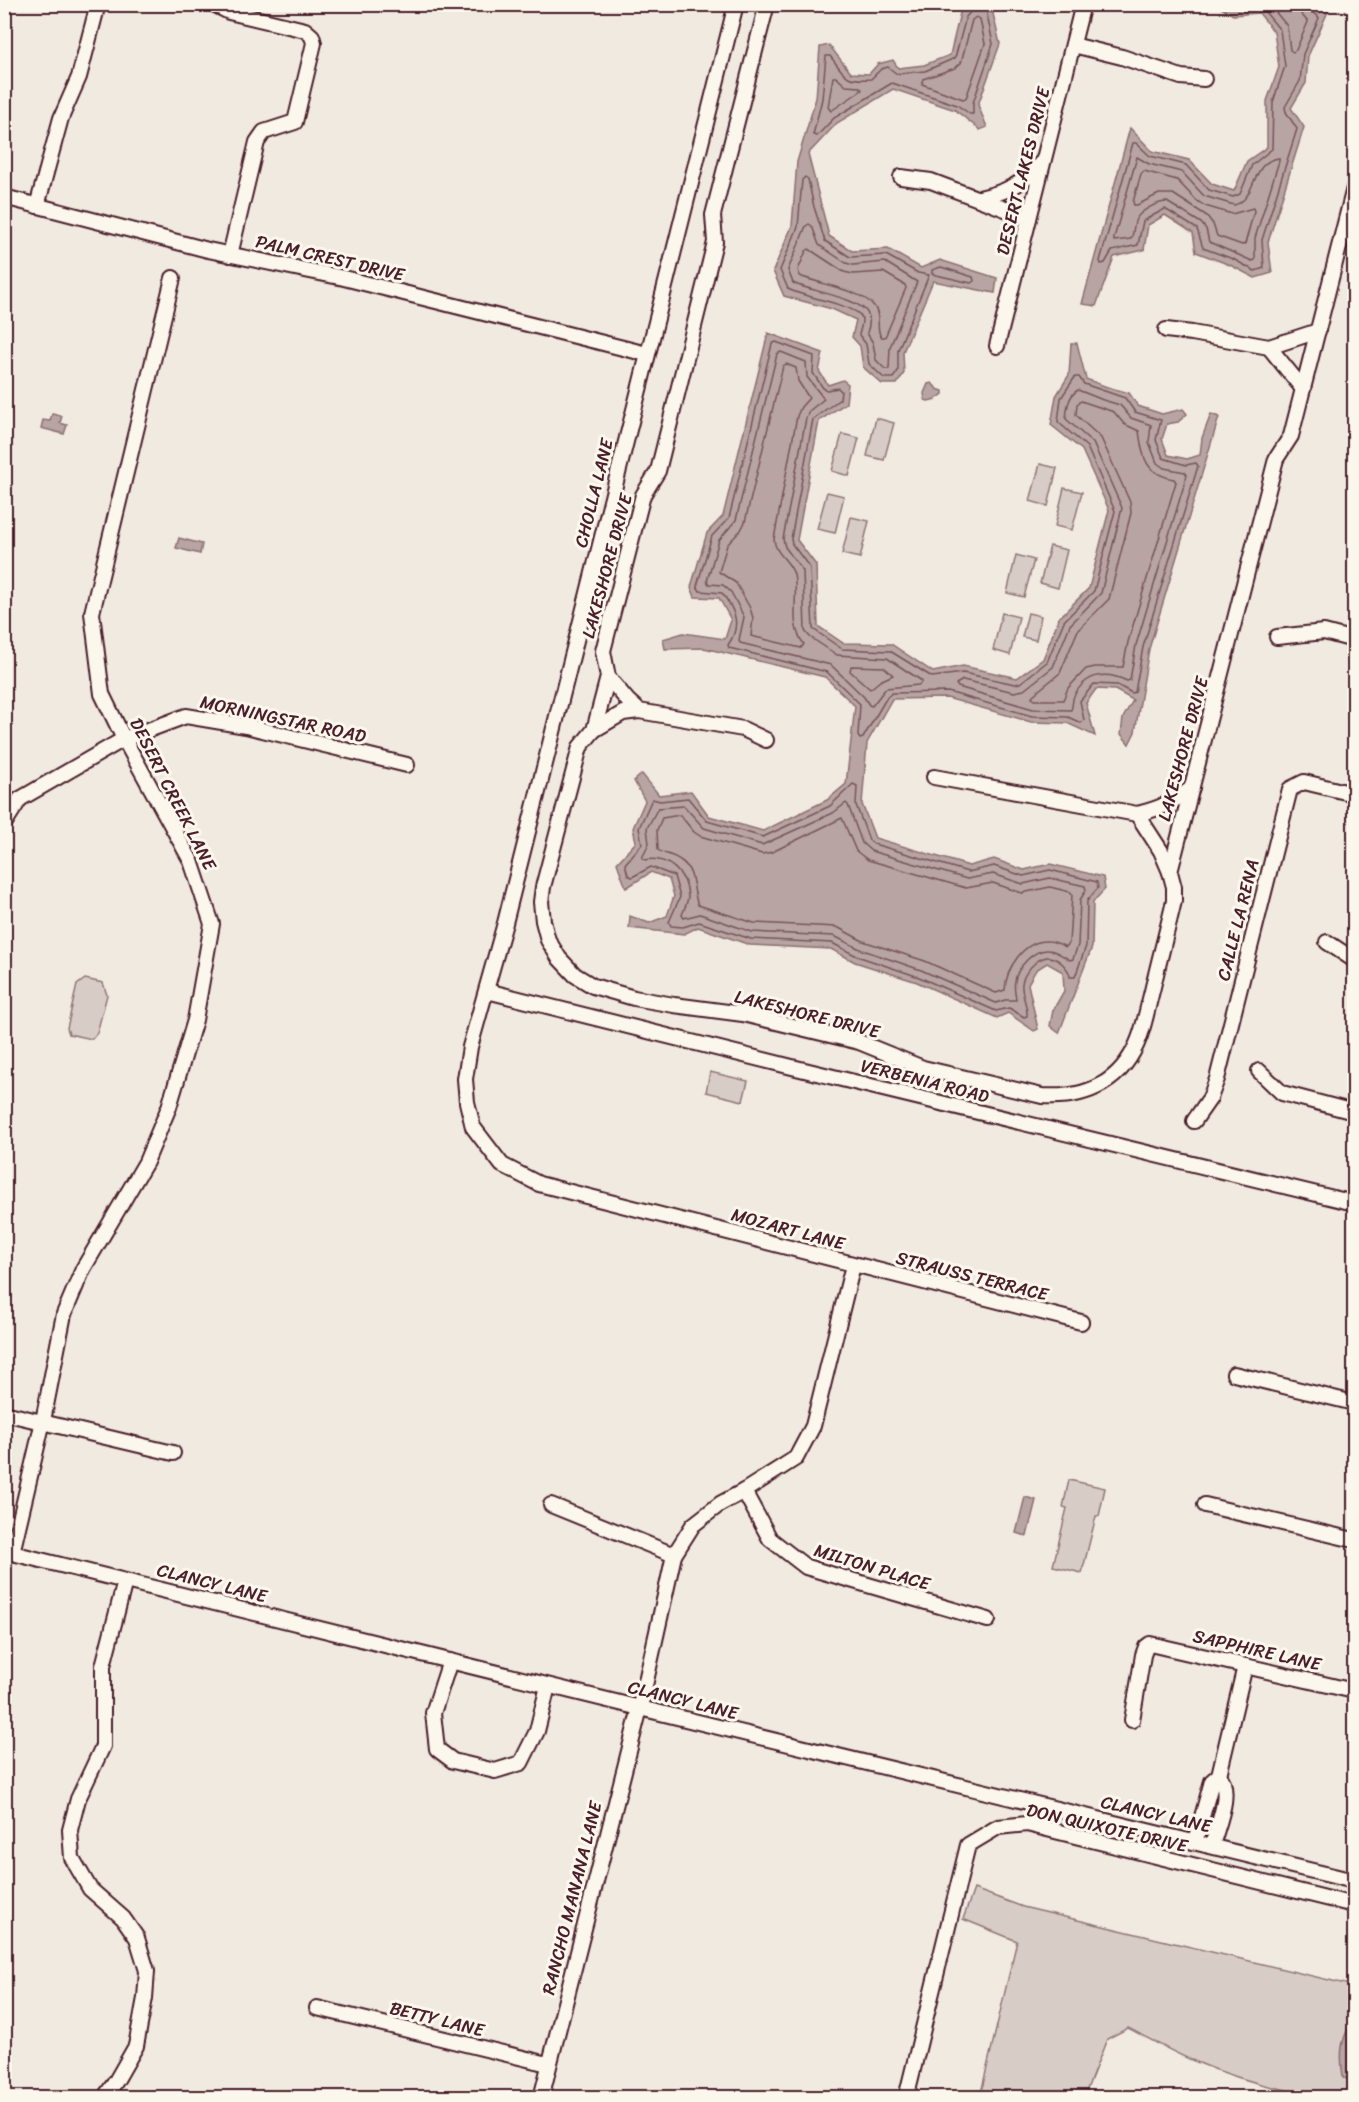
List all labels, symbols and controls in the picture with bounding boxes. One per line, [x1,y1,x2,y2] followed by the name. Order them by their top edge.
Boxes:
[987,83,1060,258] street label: DESERT LAKES DRIVE
[253,225,408,291] street label: PALM CREST DRIVE
[565,434,623,551] street label: CHOLLA LANE
[572,489,642,642] street label: LAKESHORE DRIVE
[1148,672,1218,825] street label: LAKESHORE DRIVE
[197,686,369,752] street label: MORNINGSTAR ROAD
[121,712,226,877] street label: DESERT CREEK LANE
[1207,856,1269,984] street label: CALLE LA RENA
[731,981,884,1048] street label: LAKESHORE DRIVE
[857,1050,993,1112] street label: VERBENIA ROAD
[728,1198,849,1260] street label: MOZART LANE
[893,1242,1052,1311] street label: STRAUSS TERRACE
[810,1534,935,1600] street label: MILTON PLACE
[154,1554,271,1612] street label: CLANCY LANE
[1190,1620,1325,1680] street label: SAPPHIRE LANE
[625,1671,742,1729] street label: CLANCY LANE
[1098,1786,1215,1842] street label: CLANCY LANE
[1023,1794,1192,1862] street label: DON QUIXOTE DRIVE
[532,1797,612,1998] street label: RANCHO MANANA LANE
[386,1992,489,2046] street label: BETTY LANE

